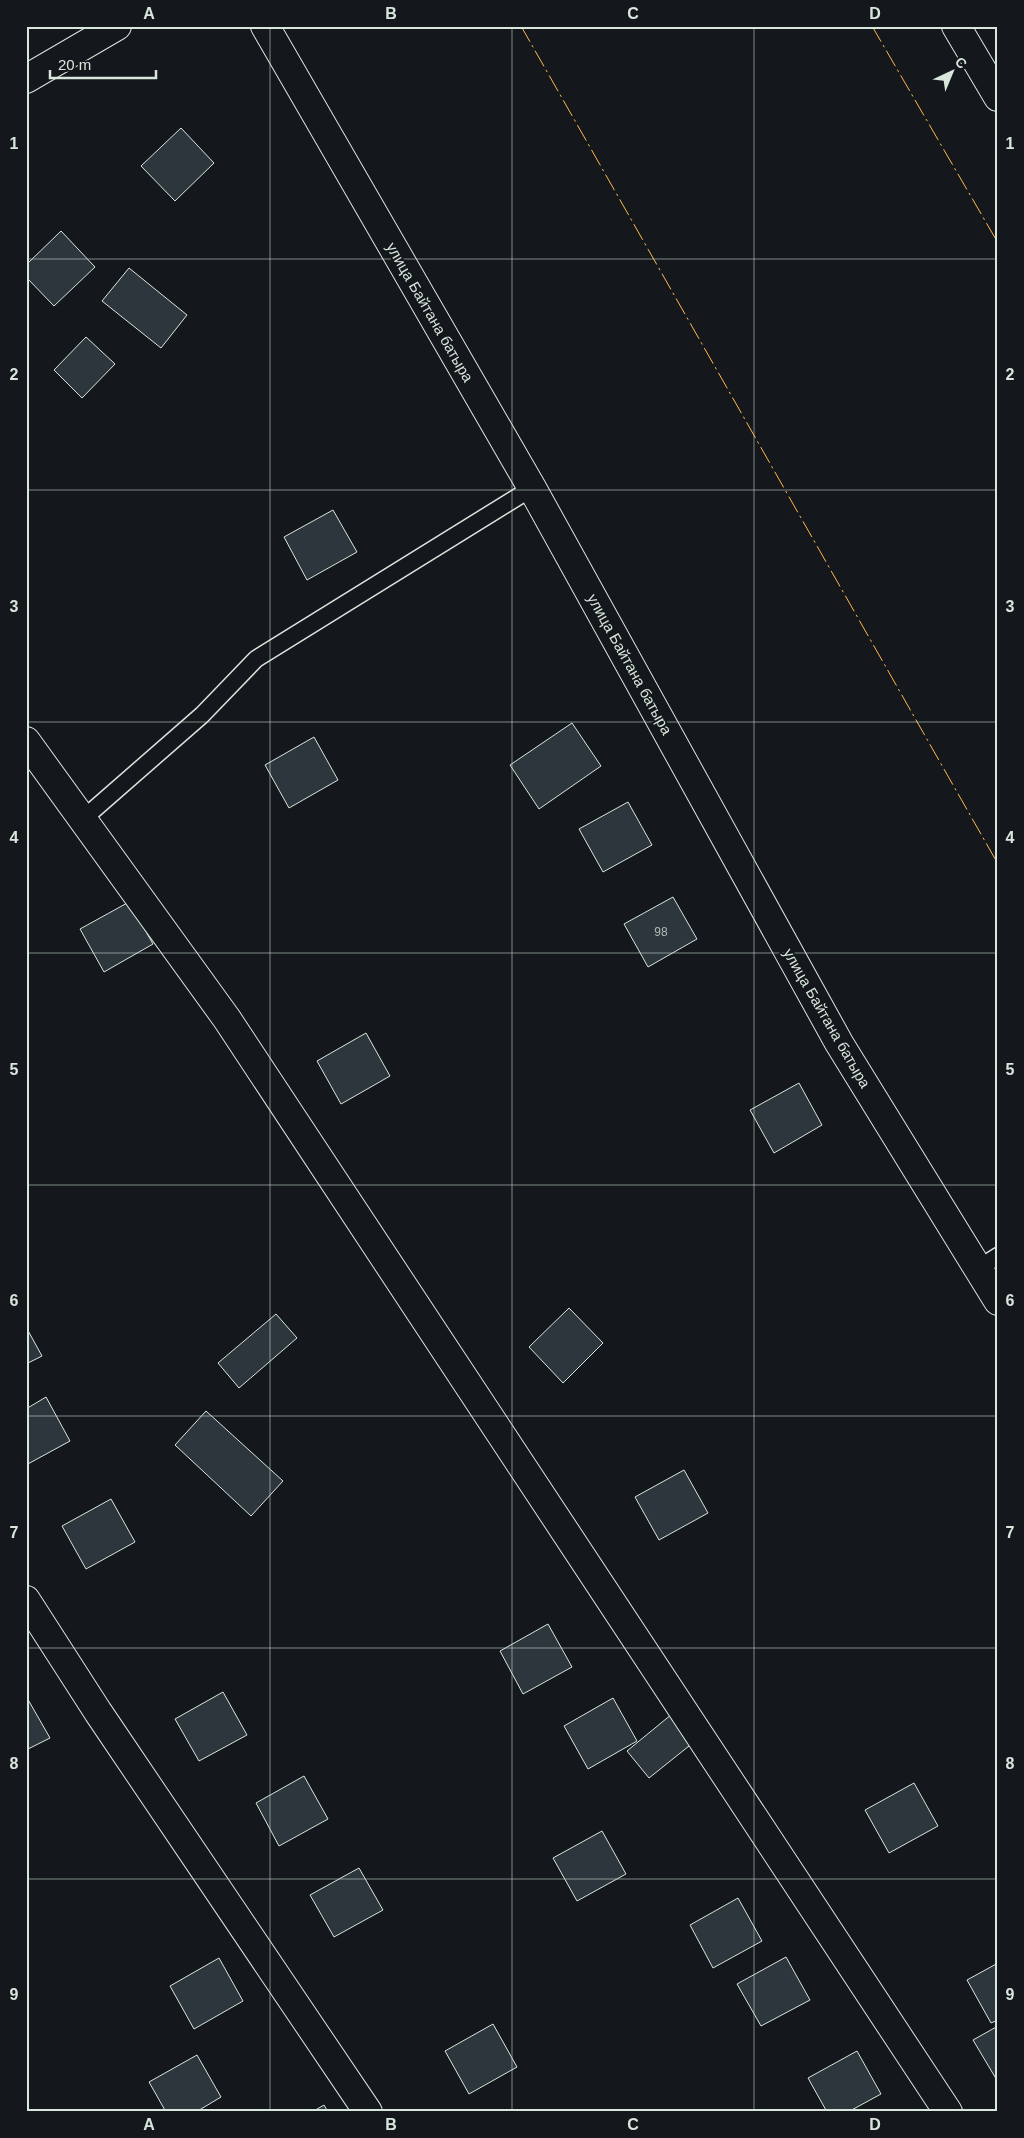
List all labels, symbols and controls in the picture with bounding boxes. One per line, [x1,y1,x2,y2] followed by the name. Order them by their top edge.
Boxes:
[143,5,155,22] text: A
[385,5,397,22] text: B
[627,5,639,22] text: C
[869,5,881,22] text: D
[50,48,156,80] scale bar
[926,48,976,98] north arrow
[952,53,970,72] text: С
[58,56,91,73] text: 20 m
[10,135,19,152] text: 1
[1006,135,1015,152] text: 1
[383,239,477,385] street label: улица Байтана батыра
[10,366,19,383] text: 2
[1006,366,1015,383] text: 2
[584,591,676,738] street label: улица Байтана батыра
[10,598,19,615] text: 3
[1006,598,1015,615] text: 3
[10,829,19,846] text: 4
[1006,829,1015,846] text: 4
[654,925,668,939] house number: 98
[780,945,874,1091] street label: улица Байтана батыра
[10,1061,19,1078] text: 5
[1006,1061,1015,1078] text: 5
[10,1292,19,1309] text: 6
[1006,1292,1015,1309] text: 6
[10,1524,19,1541] text: 7
[1006,1524,1015,1541] text: 7
[10,1755,19,1772] text: 8
[1006,1755,1015,1772] text: 8
[10,1986,19,2003] text: 9
[1006,1986,1015,2003] text: 9
[143,2116,155,2133] text: A
[385,2116,397,2133] text: B
[627,2116,639,2133] text: C
[869,2116,881,2133] text: D

